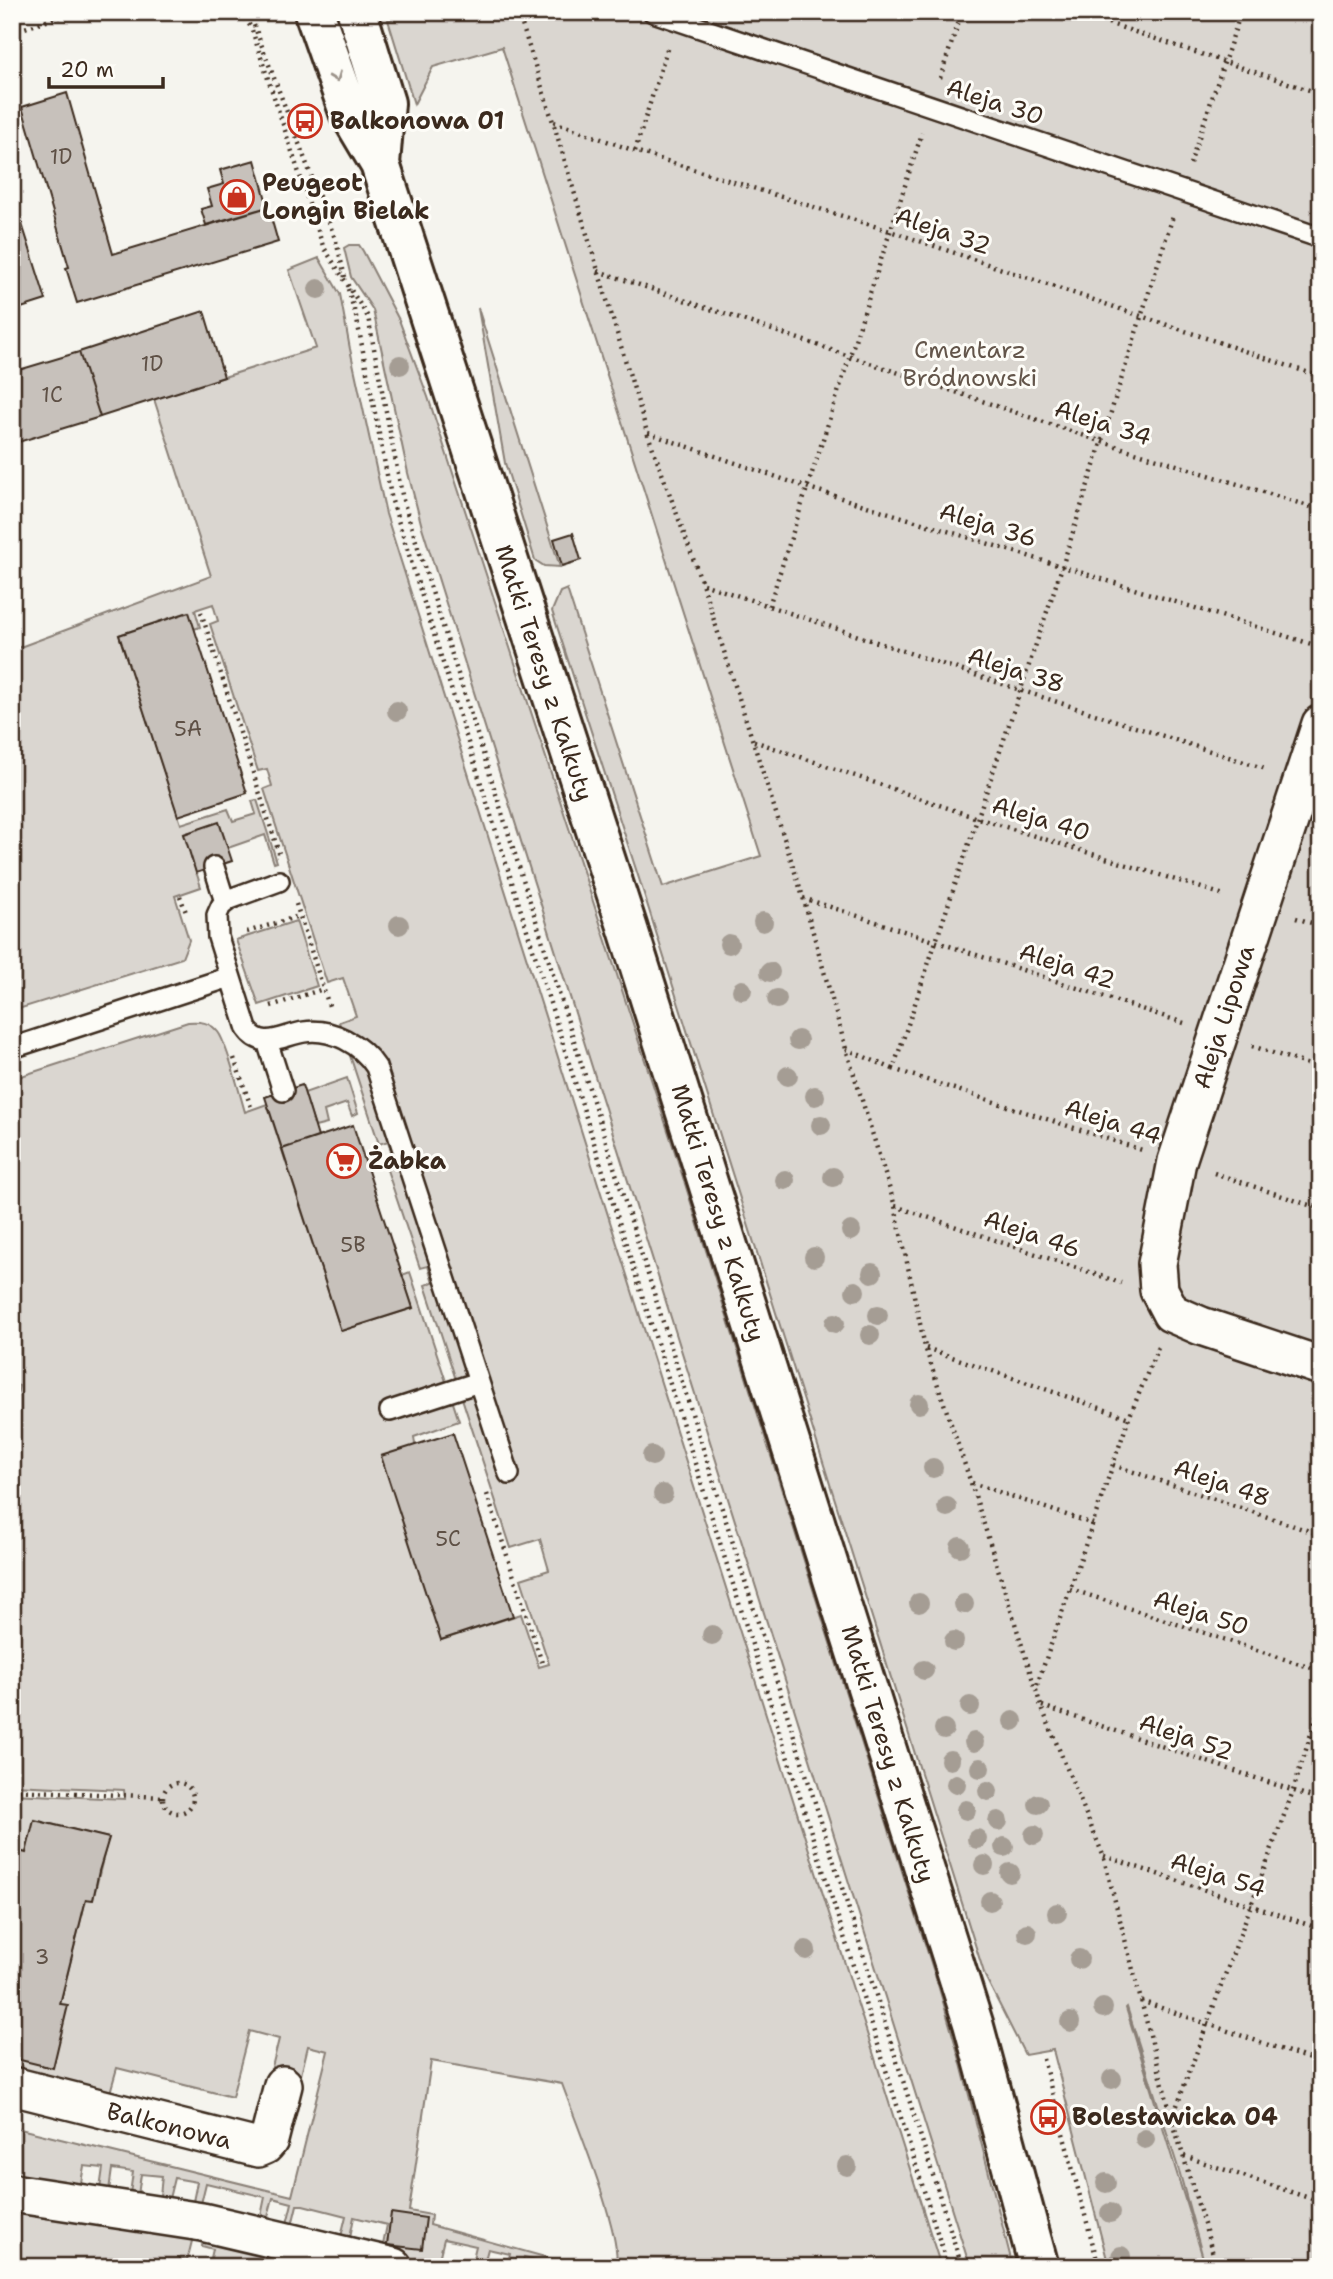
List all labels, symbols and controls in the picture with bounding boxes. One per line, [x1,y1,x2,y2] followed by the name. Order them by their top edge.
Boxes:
[49,46,163,90] scale bar
[60,56,114,84] text: 20 m
[328,70,342,82] one-way arrow
[942,71,1048,133] street label: Aleja 30
[286,102,324,140] bus stop icon: Balkonowa 01
[330,105,504,137] place label: Balkonowa 01
[50,143,72,171] house number: 1D
[262,167,430,227] place label: Peugeot Longin Bielak
[218,178,256,216] shop icon: Peugeot Longin Bielak
[891,200,995,262] street label: Aleja 32
[903,334,1037,394] park label: Cmentarz Bródnowski
[141,350,163,378] house number: 1D
[41,381,63,409] house number: 1C
[1051,392,1155,454] street label: Aleja 34
[935,495,1041,555] street label: Aleja 36
[487,541,601,805] street label: Matki Teresy z Kalkuty
[963,639,1069,701] street label: Aleja 38
[174,715,202,743] house number: 5A
[988,789,1094,849] street label: Aleja 40
[1015,935,1119,997] street label: Aleja 42
[1186,941,1262,1093] street label: Aleja Lipowa
[664,1080,772,1346] street label: Matki Teresy z Kalkuty
[1061,1091,1165,1153] street label: Aleja 44
[325,1142,363,1180] supermarket icon: Żabka
[368,1145,447,1177] place label: Żabka
[979,1203,1085,1265] street label: Aleja 46
[340,1231,366,1259] house number: 5B
[1169,1452,1275,1514] street label: Aleja 48
[435,1525,461,1553] house number: 5C
[1149,1583,1253,1643] street label: Aleja 50
[834,1621,942,1887] street label: Matki Teresy z Kalkuty
[1135,1706,1237,1768] street label: Aleja 52
[1166,1845,1270,1905] street label: Aleja 54
[35,1943,49,1971] house number: 3
[103,2095,235,2157] street label: Balkonowa
[1029,2098,1067,2136] bus stop icon: Bolesławicka 04
[1072,2101,1278,2133] place label: Bolesławicka 04

